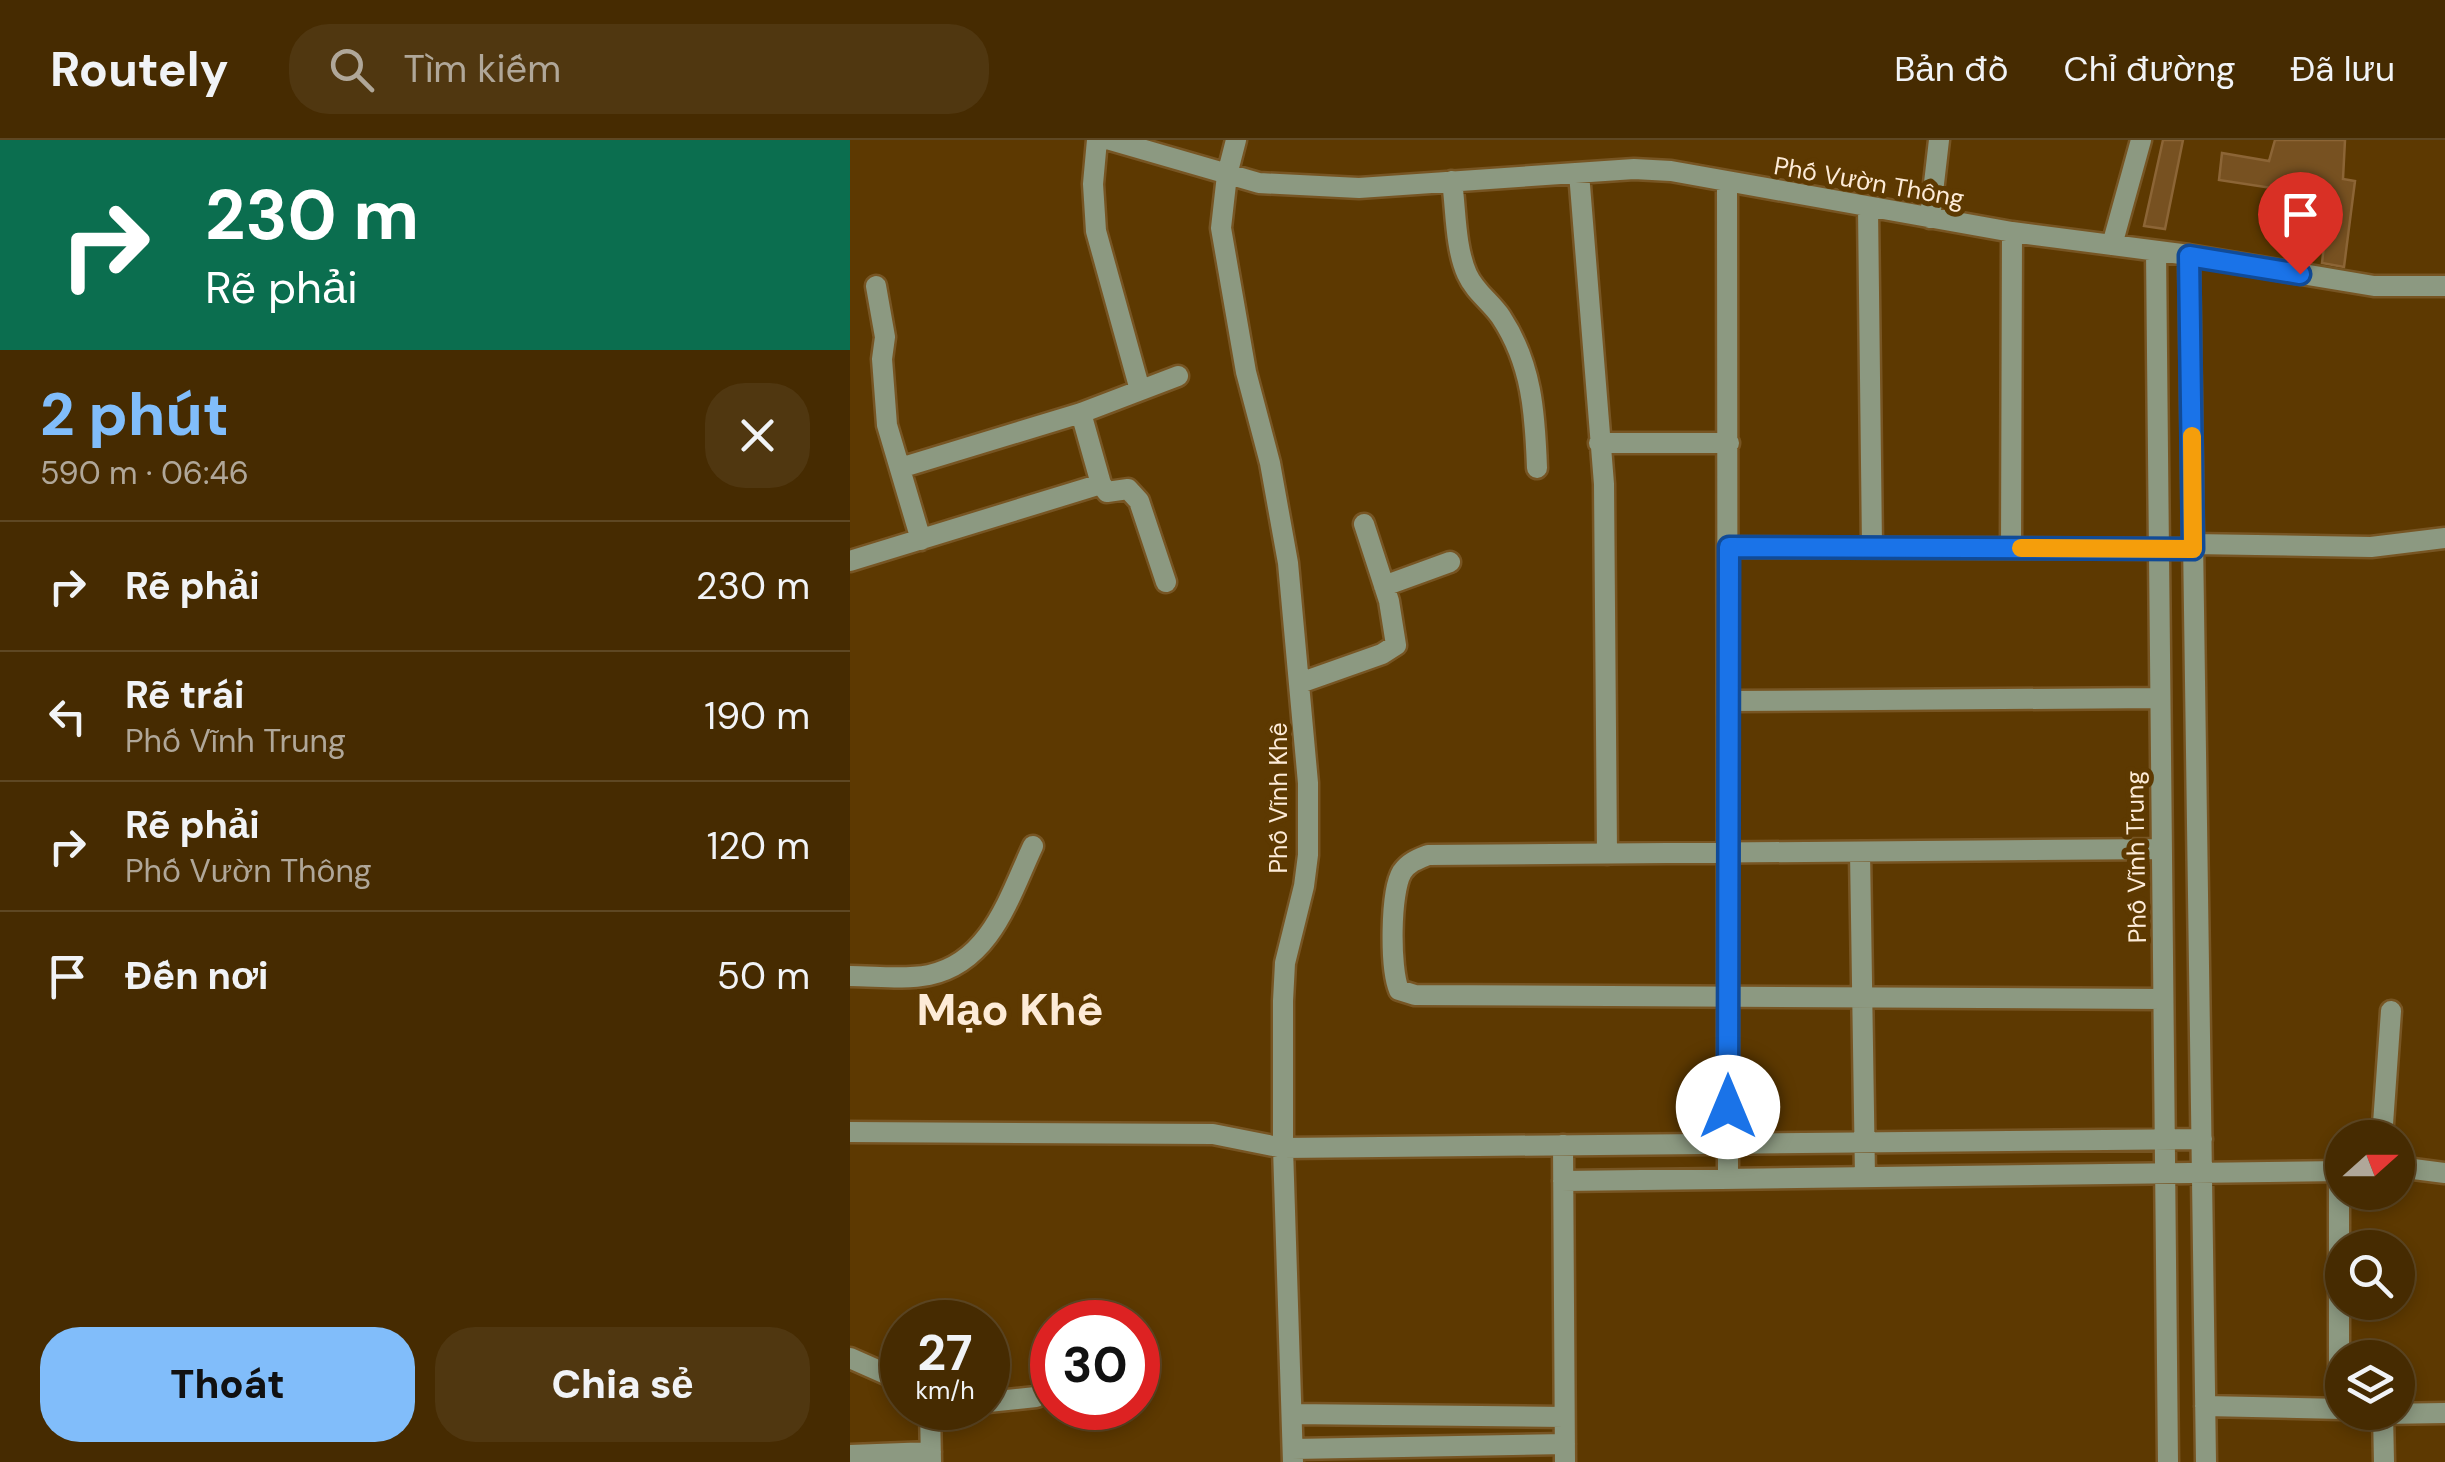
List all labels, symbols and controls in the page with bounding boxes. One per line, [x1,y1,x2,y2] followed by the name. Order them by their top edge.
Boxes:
[289,24,989,114] search box
[50,38,229,101] text: Routely
[324,42,379,97] icon: search
[404,44,561,94] text: Tìm kiếm
[1894,46,2009,92] text: Bản đồ
[2064,46,2236,92] text: Chỉ đường
[2291,46,2395,92] text: Đã lưu
[1771,149,1967,215] street label: Phố Vườn Thông
[205,170,419,261] text: 230 m
[2258,172,2343,275] pin
[40,180,170,310] icon: right
[2273,187,2328,242] icon: arrive
[205,258,358,317] text: Rẽ phải
[40,375,229,454] text: 2 phút
[705,383,810,488] button: close
[40,452,249,494] text: 590 m · 06:46
[40,559,95,614] icon: right
[125,561,260,611] text: Rẽ phải
[696,561,810,611] text: 230 m
[125,670,244,720] text: Rẽ trái
[40,689,95,744] icon: left
[704,691,810,741] text: 190 m
[125,720,346,762] text: Phố Vĩnh Trung
[1262,722,1295,874] street label: Phố Vĩnh Khê
[2118,770,2154,944] street label: Phố Vĩnh Trung
[125,800,260,850] text: Rẽ phải
[40,819,95,874] icon: right
[707,821,810,871] text: 120 m
[125,850,372,892] text: Phố Vườn Thông
[40,949,95,1004] icon: arrive
[125,951,268,1001] text: Đến nơi
[717,951,810,1001] text: 50 m
[916,980,1104,1039] district label: Mạo Khê
[1676,1055,1780,1159] position arrow
[2325,1120,2415,1210] north arrow
[2325,1120,2415,1430] map controls
[2325,1230,2415,1320] button: search
[1030,1300,1160,1430] speed limit sign: 30
[917,1320,973,1386] text: 27
[40,1327,415,1442] button: Thoát
[435,1327,810,1442] button: Chia sẻ
[2325,1340,2415,1430] button: layers
[915,1374,975,1407] text: km/h

